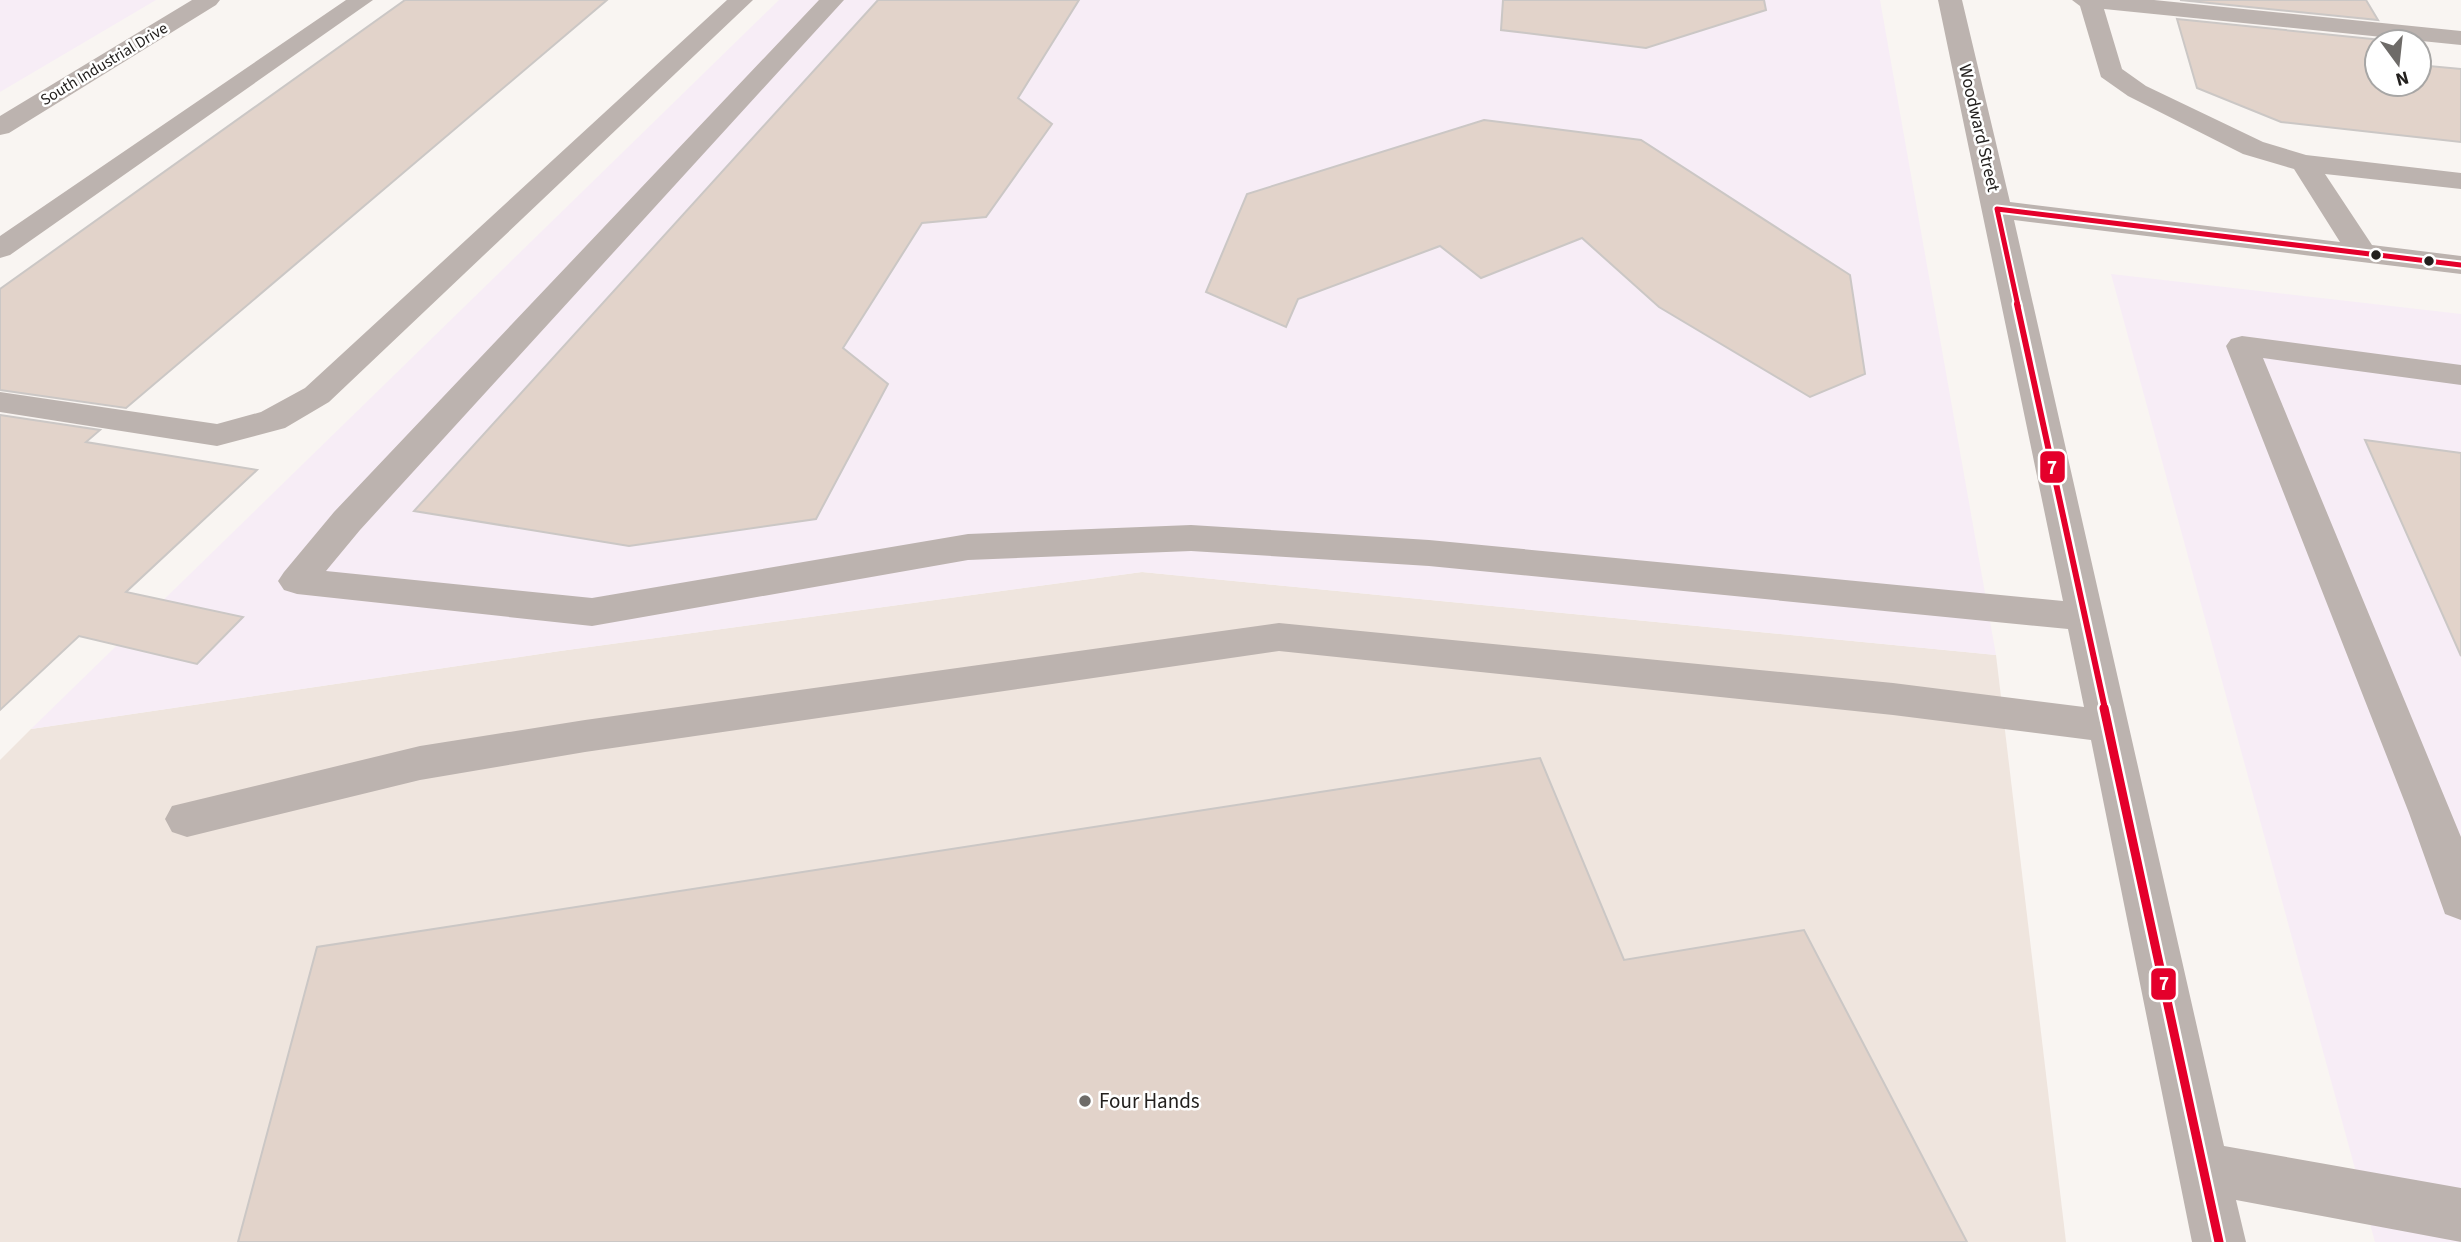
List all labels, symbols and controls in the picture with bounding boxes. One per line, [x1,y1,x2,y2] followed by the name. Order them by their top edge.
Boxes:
[36,17,172,111] street label: South Industrial Drive
[2363,28,2433,98] north arrow
[1952,62,2006,194] street label: Woodward Street
[2392,63,2412,93] text: N
[2369,248,2383,262] unlabelled marker
[2422,254,2436,268] unlabelled marker
[2039,450,2066,484] line badge: 7
[2047,455,2057,482] text: 7
[2150,967,2177,1001] line badge: 7
[2159,971,2169,998] text: 7
[1099,1086,1200,1116] place label: Four Hands
[1077,1093,1093,1109] marker: Four Hands

